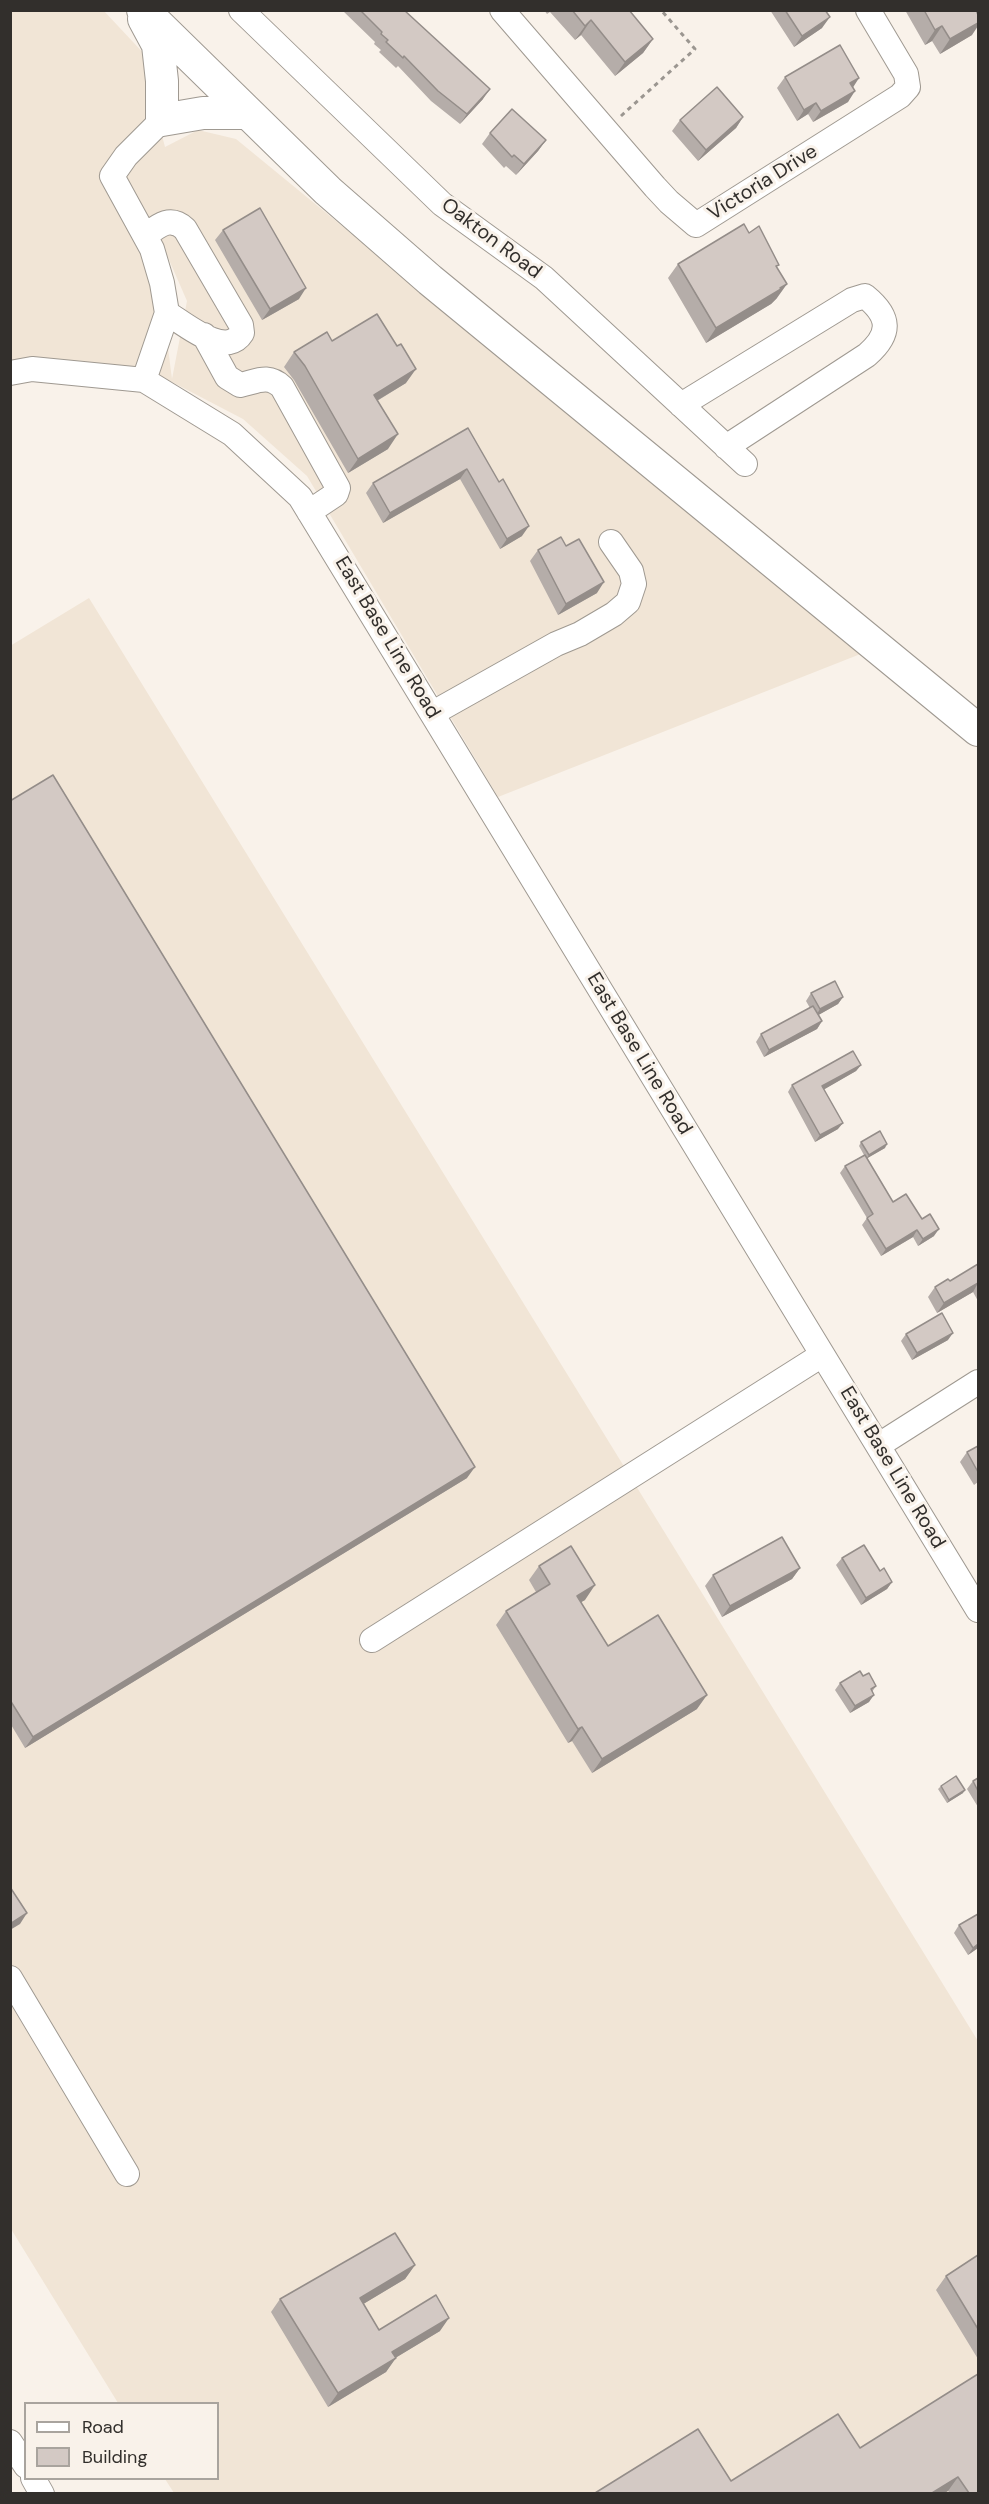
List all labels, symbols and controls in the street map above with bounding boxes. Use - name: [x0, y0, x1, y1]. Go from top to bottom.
- street label: Victoria Drive: [704, 140, 822, 226]
- street label: Oakton Road: [436, 194, 546, 284]
- street label: East Base Line Road: [329, 553, 445, 723]
- street label: East Base Line Road: [581, 969, 697, 1139]
- street label: East Base Line Road: [834, 1383, 950, 1553]
- legend: [24, 2402, 219, 2480]
- text: Road: [82, 2415, 124, 2439]
- text: Building: [82, 2445, 147, 2469]

